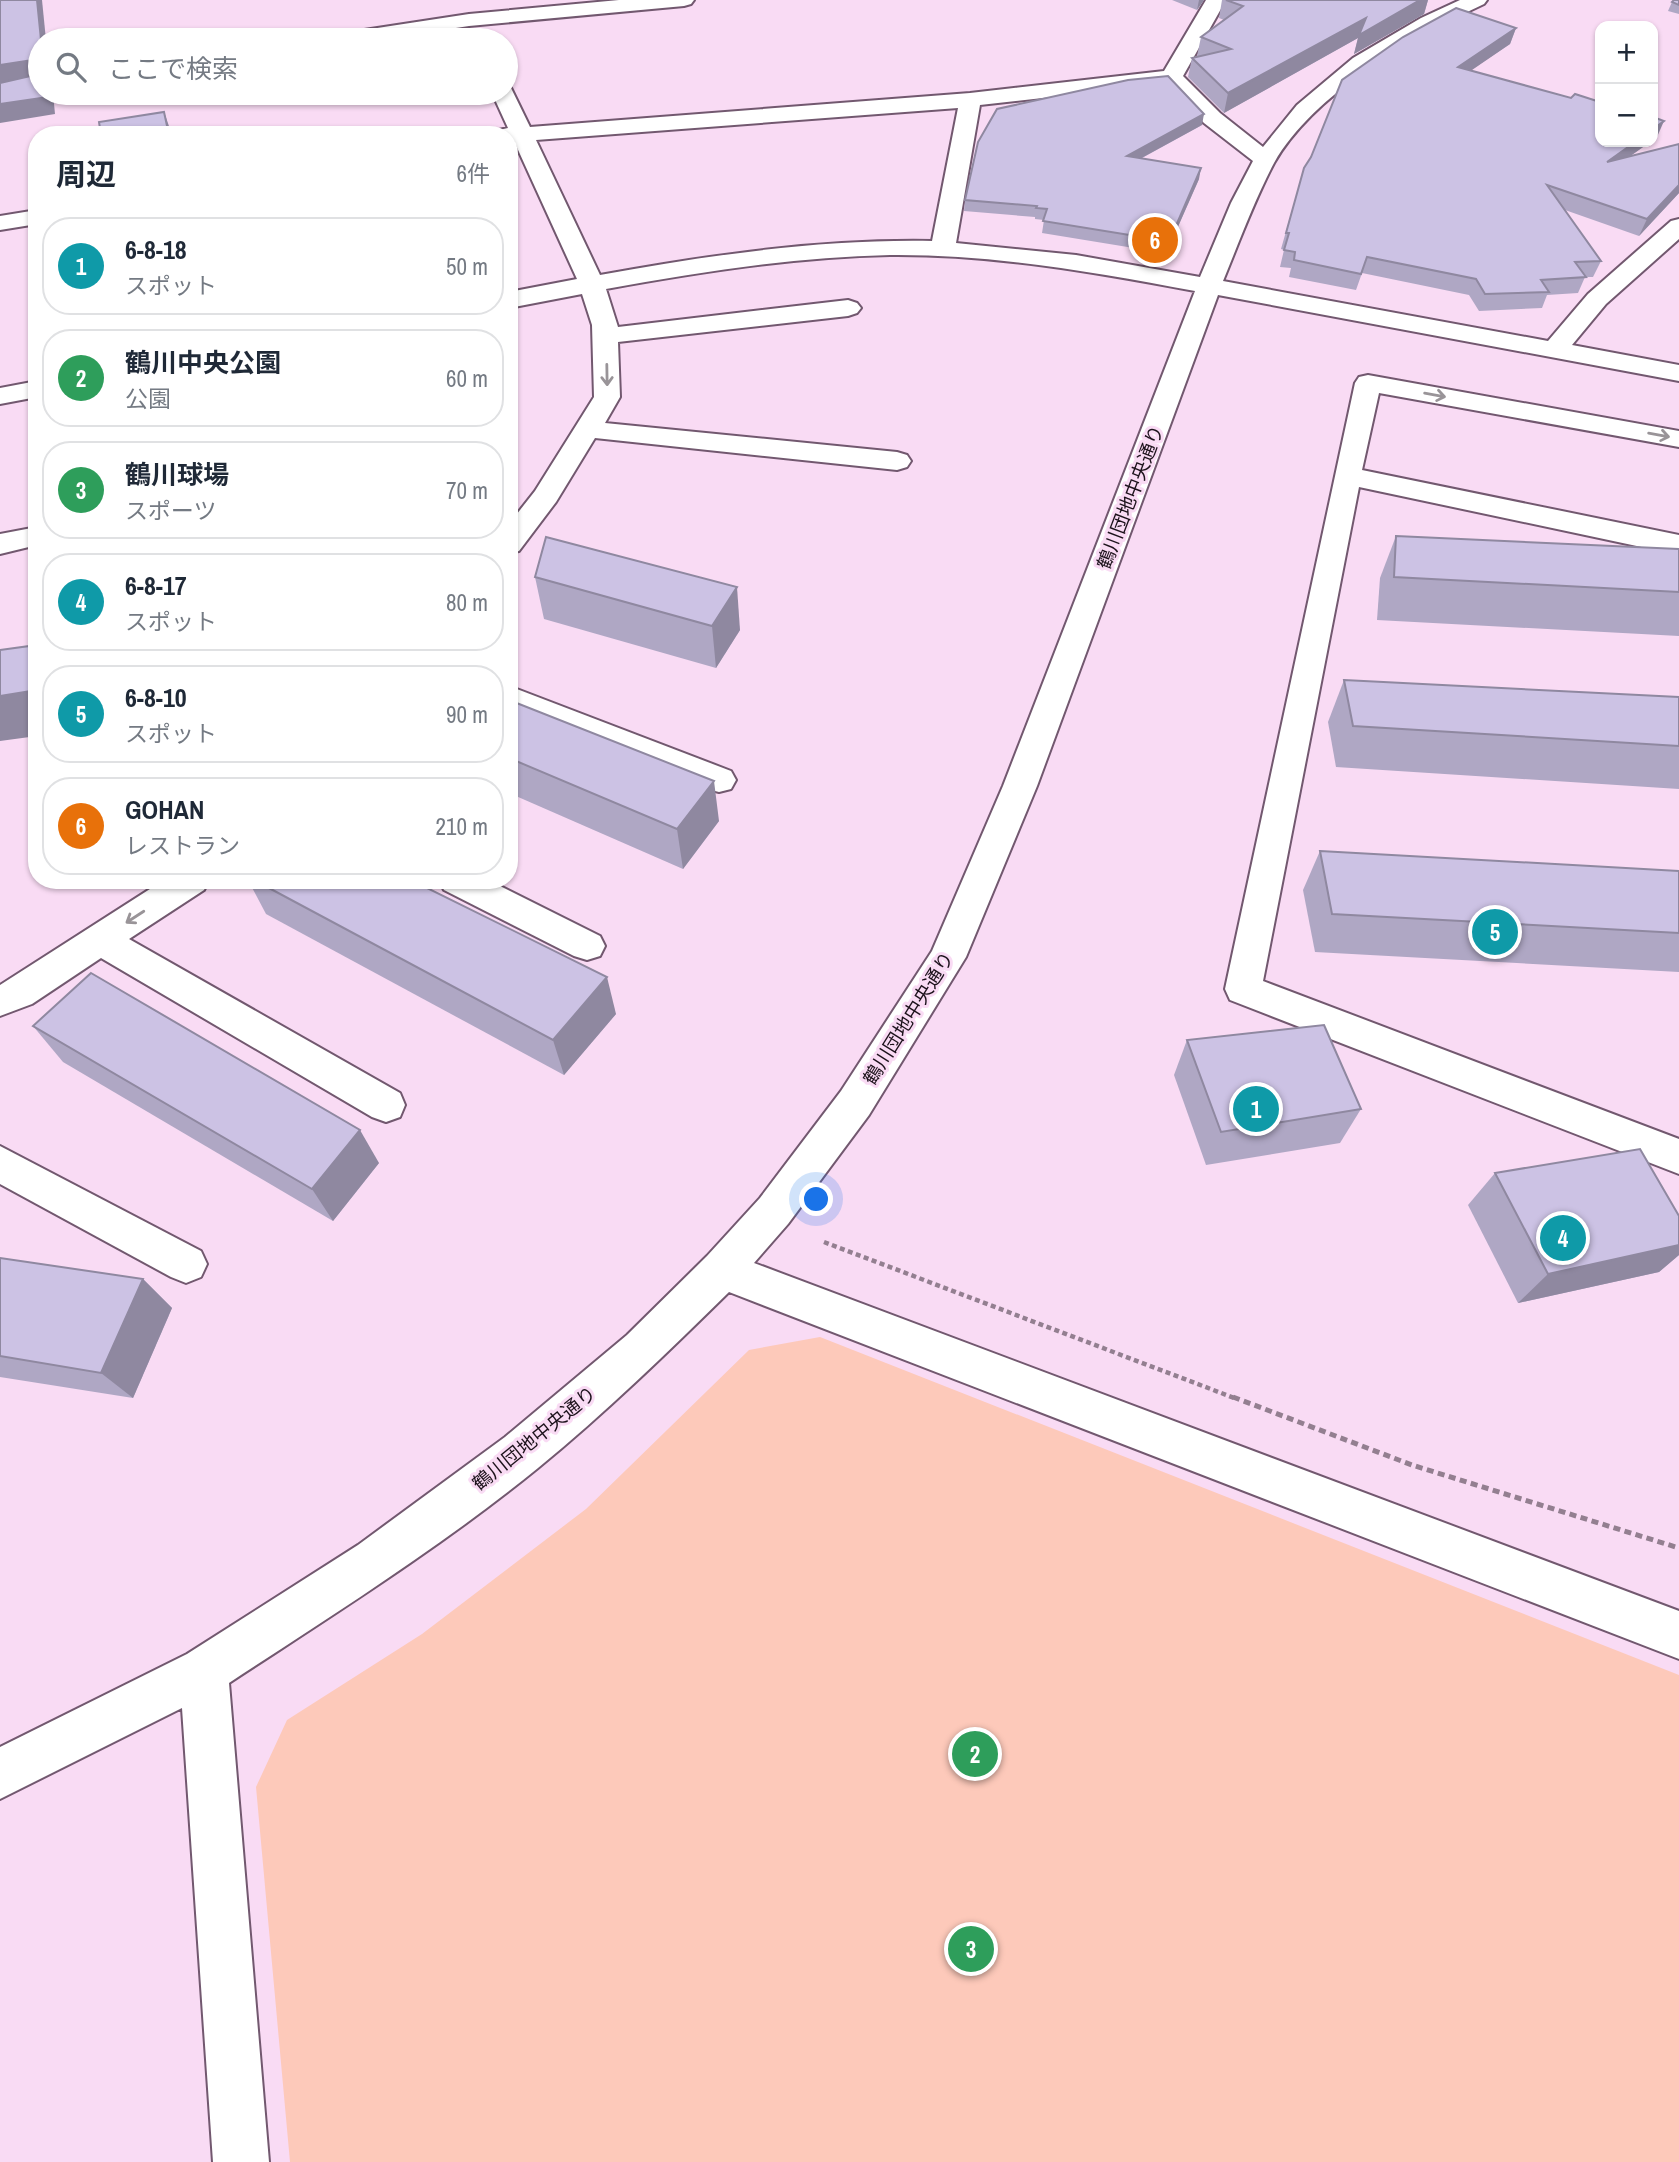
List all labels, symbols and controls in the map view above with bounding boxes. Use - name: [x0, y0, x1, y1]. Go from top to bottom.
- map controls: [1595, 21, 1658, 147]
- button: +: [1595, 21, 1658, 84]
- search box: [28, 28, 518, 105]
- icon: search: [52, 48, 90, 86]
- text: ここで検索: [108, 51, 238, 86]
- button: −: [1595, 84, 1658, 147]
- text: 周辺: [56, 154, 116, 194]
- text: 6件: [457, 158, 490, 189]
- pin: 6: [1132, 214, 1178, 266]
- text: 6-8-18: [125, 232, 187, 267]
- text: 1: [76, 251, 86, 282]
- text: 50 m: [446, 251, 488, 282]
- text: スポット: [125, 270, 217, 301]
- text: 鶴川中央公園: [125, 345, 281, 380]
- text: 2: [76, 363, 86, 394]
- text: 60 m: [446, 363, 488, 394]
- one-way arrow: [600, 363, 613, 386]
- text: 公園: [125, 383, 171, 414]
- one-way arrow: [1423, 389, 1446, 402]
- street label: 鶴川団地中央通り: [1091, 421, 1169, 573]
- one-way arrow: [1647, 429, 1670, 443]
- text: 鶴川球場: [125, 457, 229, 492]
- text: 3: [76, 475, 86, 506]
- text: 70 m: [446, 475, 488, 506]
- text: スポーツ: [125, 495, 217, 526]
- text: 6-8-17: [125, 568, 187, 603]
- text: 4: [76, 587, 86, 618]
- text: 80 m: [446, 587, 488, 618]
- text: スポット: [125, 606, 217, 637]
- text: 6-8-10: [125, 680, 187, 715]
- text: 5: [76, 699, 86, 730]
- text: 90 m: [446, 699, 488, 730]
- text: スポット: [125, 718, 217, 749]
- text: GOHAN: [125, 792, 204, 827]
- text: 6: [76, 811, 86, 842]
- text: 210 m: [436, 811, 488, 842]
- text: レストラン: [125, 830, 240, 861]
- pin: 5: [1472, 906, 1518, 958]
- one-way arrow: [126, 910, 145, 925]
- street label: 鶴川団地中央通り: [857, 947, 959, 1089]
- pin: 1: [1233, 1083, 1279, 1135]
- your location: [799, 1182, 833, 1216]
- pin: 4: [1540, 1212, 1586, 1264]
- street label: 鶴川団地中央通り: [467, 1380, 601, 1496]
- pin: 2: [952, 1728, 998, 1780]
- pin: 3: [948, 1923, 994, 1975]

